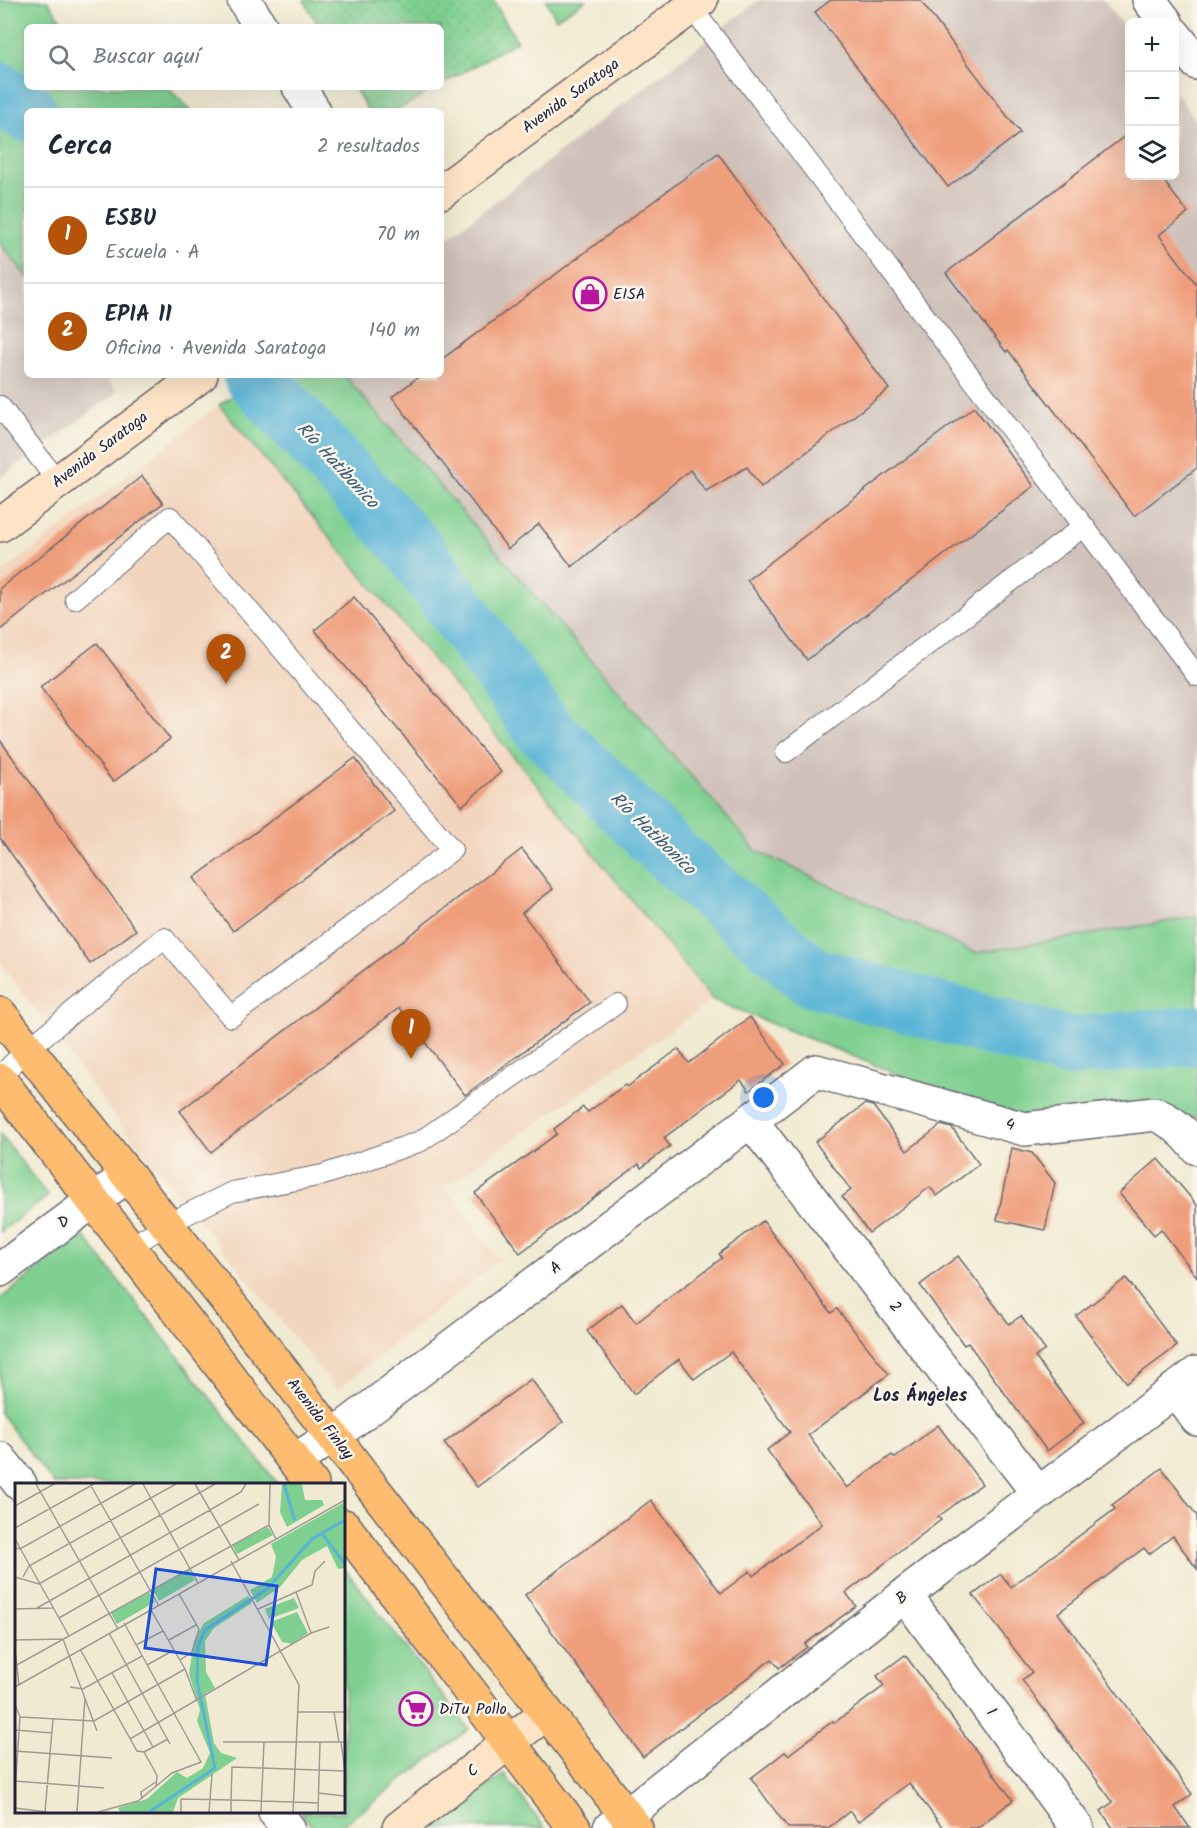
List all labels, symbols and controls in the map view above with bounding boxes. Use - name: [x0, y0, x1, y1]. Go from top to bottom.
- map controls: [1125, 18, 1179, 180]
- button: +: [1125, 18, 1179, 72]
- search box: [24, 24, 444, 90]
- text: Buscar aquí: [93, 40, 200, 75]
- icon: search: [45, 41, 78, 74]
- street label: Avenida Saratoga: [517, 52, 625, 140]
- button: −: [1125, 72, 1179, 126]
- text: Cerca: [48, 126, 112, 168]
- button: layers: [1125, 126, 1179, 180]
- text: 2 resultados: [317, 131, 420, 163]
- text: ESBU: [105, 202, 156, 237]
- text: 1: [64, 219, 71, 251]
- text: 70 m: [377, 219, 420, 251]
- text: Escuela · A: [105, 237, 200, 269]
- shop icon: EISA: [572, 276, 608, 312]
- place label: EISA: [613, 282, 646, 307]
- text: EPIA 11: [105, 298, 172, 333]
- text: 2: [62, 315, 73, 347]
- text: 140 m: [369, 315, 420, 347]
- text: Oficina · Avenida Saratoga: [105, 333, 326, 365]
- street label: Avenida Saratoga: [46, 405, 154, 495]
- water label: Río Hatibonico: [289, 416, 386, 517]
- pin: 2: [206, 634, 246, 684]
- water label: Río Hatibonico: [603, 786, 703, 884]
- pin: 1: [392, 1010, 430, 1059]
- your location: [749, 1083, 778, 1112]
- street label: 4: [1003, 1112, 1018, 1138]
- street label: D: [52, 1209, 76, 1235]
- street label: A: [545, 1255, 568, 1281]
- street label: 2: [882, 1296, 908, 1318]
- street label: Avenida Finlay: [280, 1373, 360, 1466]
- district label: Los Ángeles: [873, 1382, 968, 1411]
- inset map: [15, 1483, 345, 1813]
- street label: B: [890, 1585, 914, 1611]
- supermarket icon: DiTu Pollo: [398, 1691, 434, 1727]
- place label: DiTu Pollo: [439, 1697, 507, 1722]
- street label: 1: [979, 1703, 1003, 1721]
- street label: C: [462, 1758, 484, 1784]

